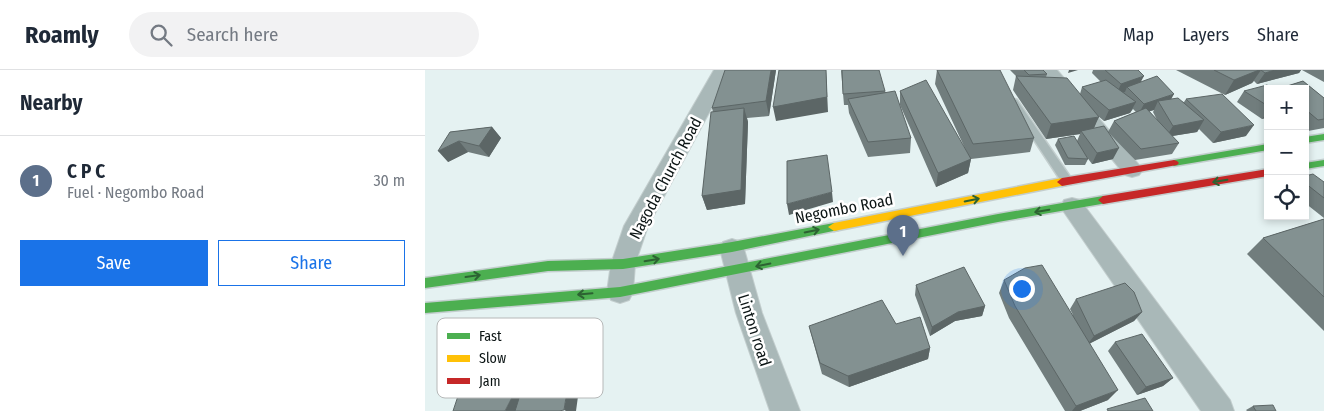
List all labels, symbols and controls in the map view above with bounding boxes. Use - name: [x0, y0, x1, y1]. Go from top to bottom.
- search box: [129, 12, 479, 57]
- text: Roamly: [25, 21, 99, 49]
- icon: search: [147, 21, 175, 49]
- text: Search here: [187, 23, 278, 46]
- text: Map: [1123, 24, 1154, 46]
- text: Layers: [1182, 24, 1229, 46]
- text: Share: [1257, 24, 1299, 46]
- map controls: [1264, 85, 1309, 220]
- button: +: [1264, 85, 1309, 130]
- text: Nearby: [20, 90, 82, 116]
- street label: Nagoda Church Road: [625, 114, 706, 242]
- button: −: [1264, 130, 1309, 175]
- text: C P C: [67, 160, 105, 183]
- text: 1: [33, 171, 39, 190]
- text: 30 m: [373, 171, 405, 190]
- button: locate: [1264, 175, 1309, 220]
- one-way arrow: [1212, 176, 1228, 186]
- text: Fuel · Negombo Road: [67, 183, 204, 202]
- street label: Negombo Road: [793, 190, 895, 227]
- one-way arrow: [963, 194, 979, 204]
- one-way arrow: [1035, 206, 1051, 216]
- pin: 1: [887, 215, 919, 256]
- one-way arrow: [804, 226, 820, 235]
- button: Save: [20, 240, 208, 286]
- button: Share: [218, 240, 405, 286]
- one-way arrow: [644, 254, 660, 264]
- one-way arrow: [755, 261, 771, 271]
- one-way arrow: [465, 271, 481, 281]
- your location: [1009, 276, 1035, 302]
- one-way arrow: [577, 290, 593, 299]
- street label: Linton road: [734, 292, 775, 369]
- legend: [437, 318, 603, 398]
- text: Fast: [479, 328, 502, 345]
- text: Slow: [479, 350, 506, 367]
- text: Jam: [479, 373, 500, 390]

